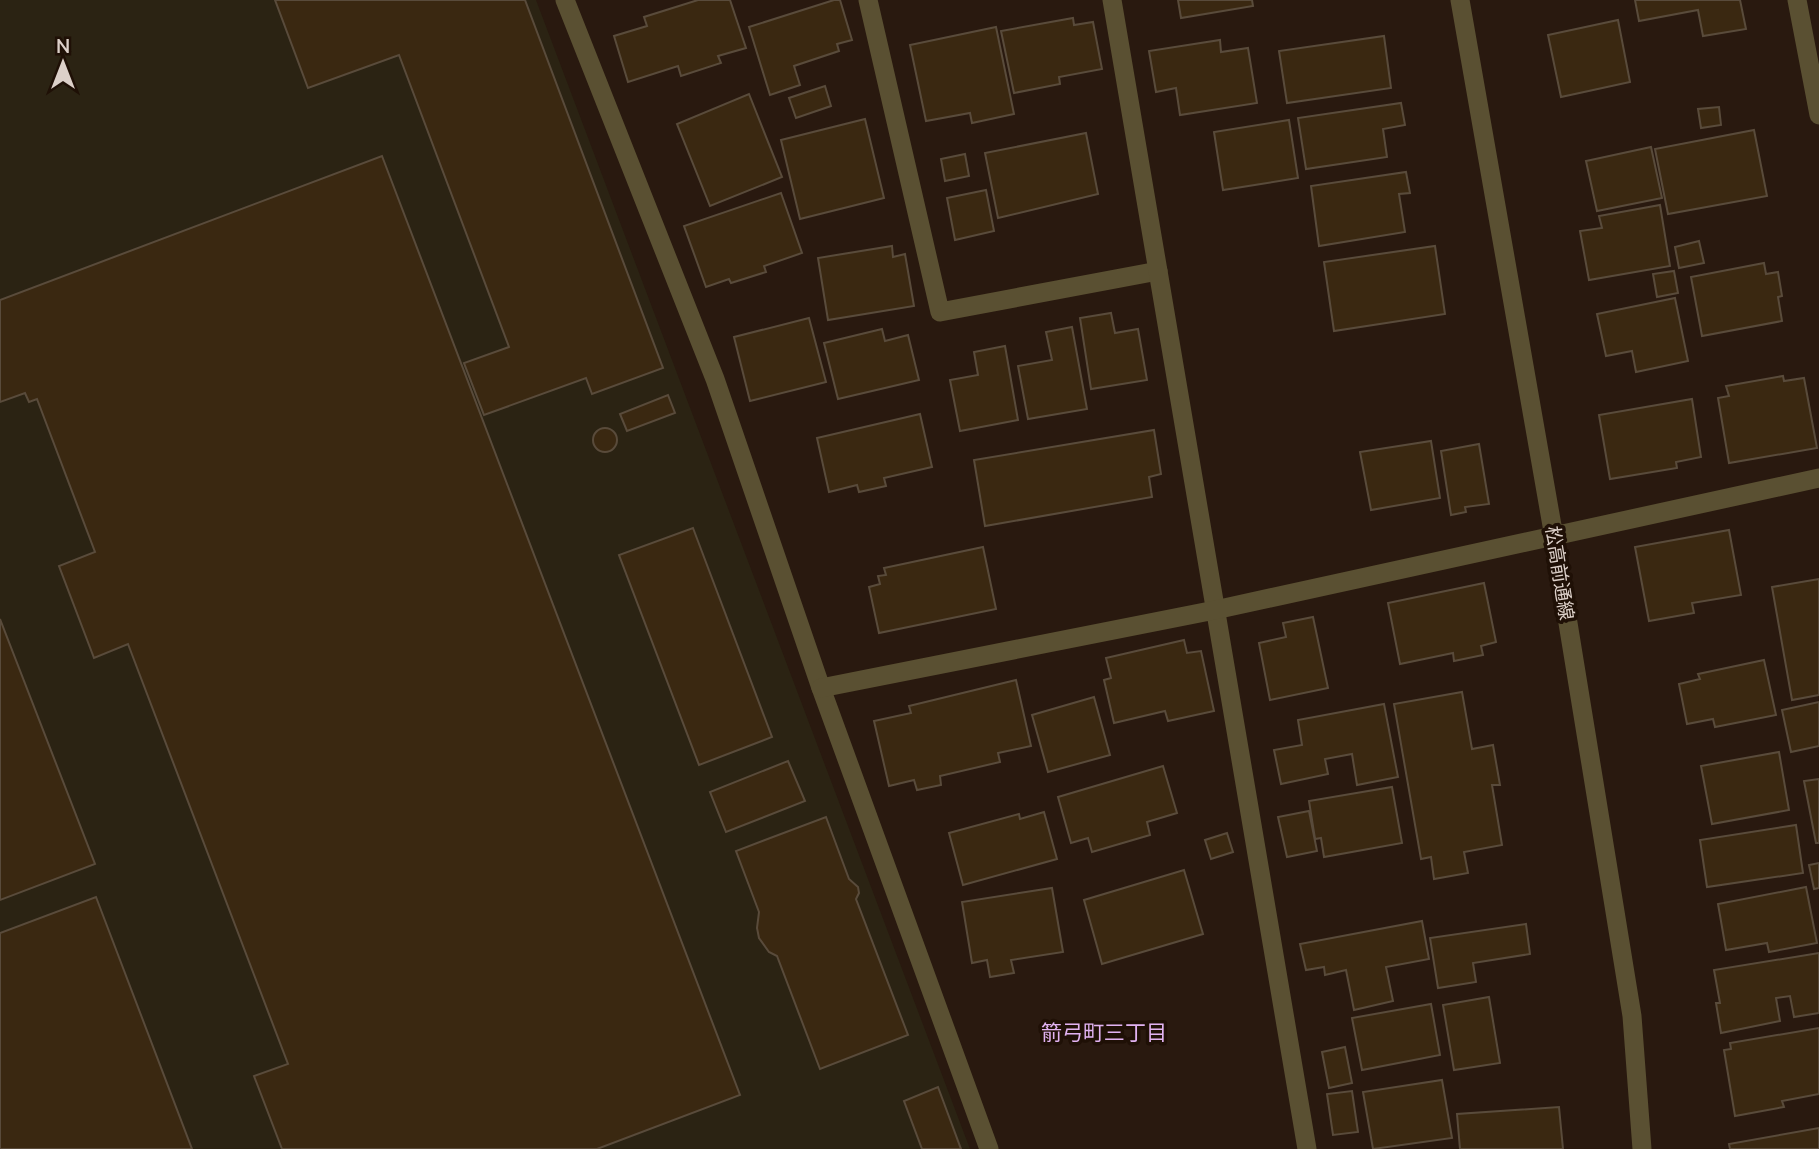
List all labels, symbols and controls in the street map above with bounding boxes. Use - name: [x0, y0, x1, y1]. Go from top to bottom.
- north arrow: [28, 28, 98, 98]
- text: N: [56, 34, 70, 60]
- street label: 松高前通線: [1539, 524, 1579, 622]
- district label: 箭弓町三丁目: [1041, 1019, 1167, 1047]

